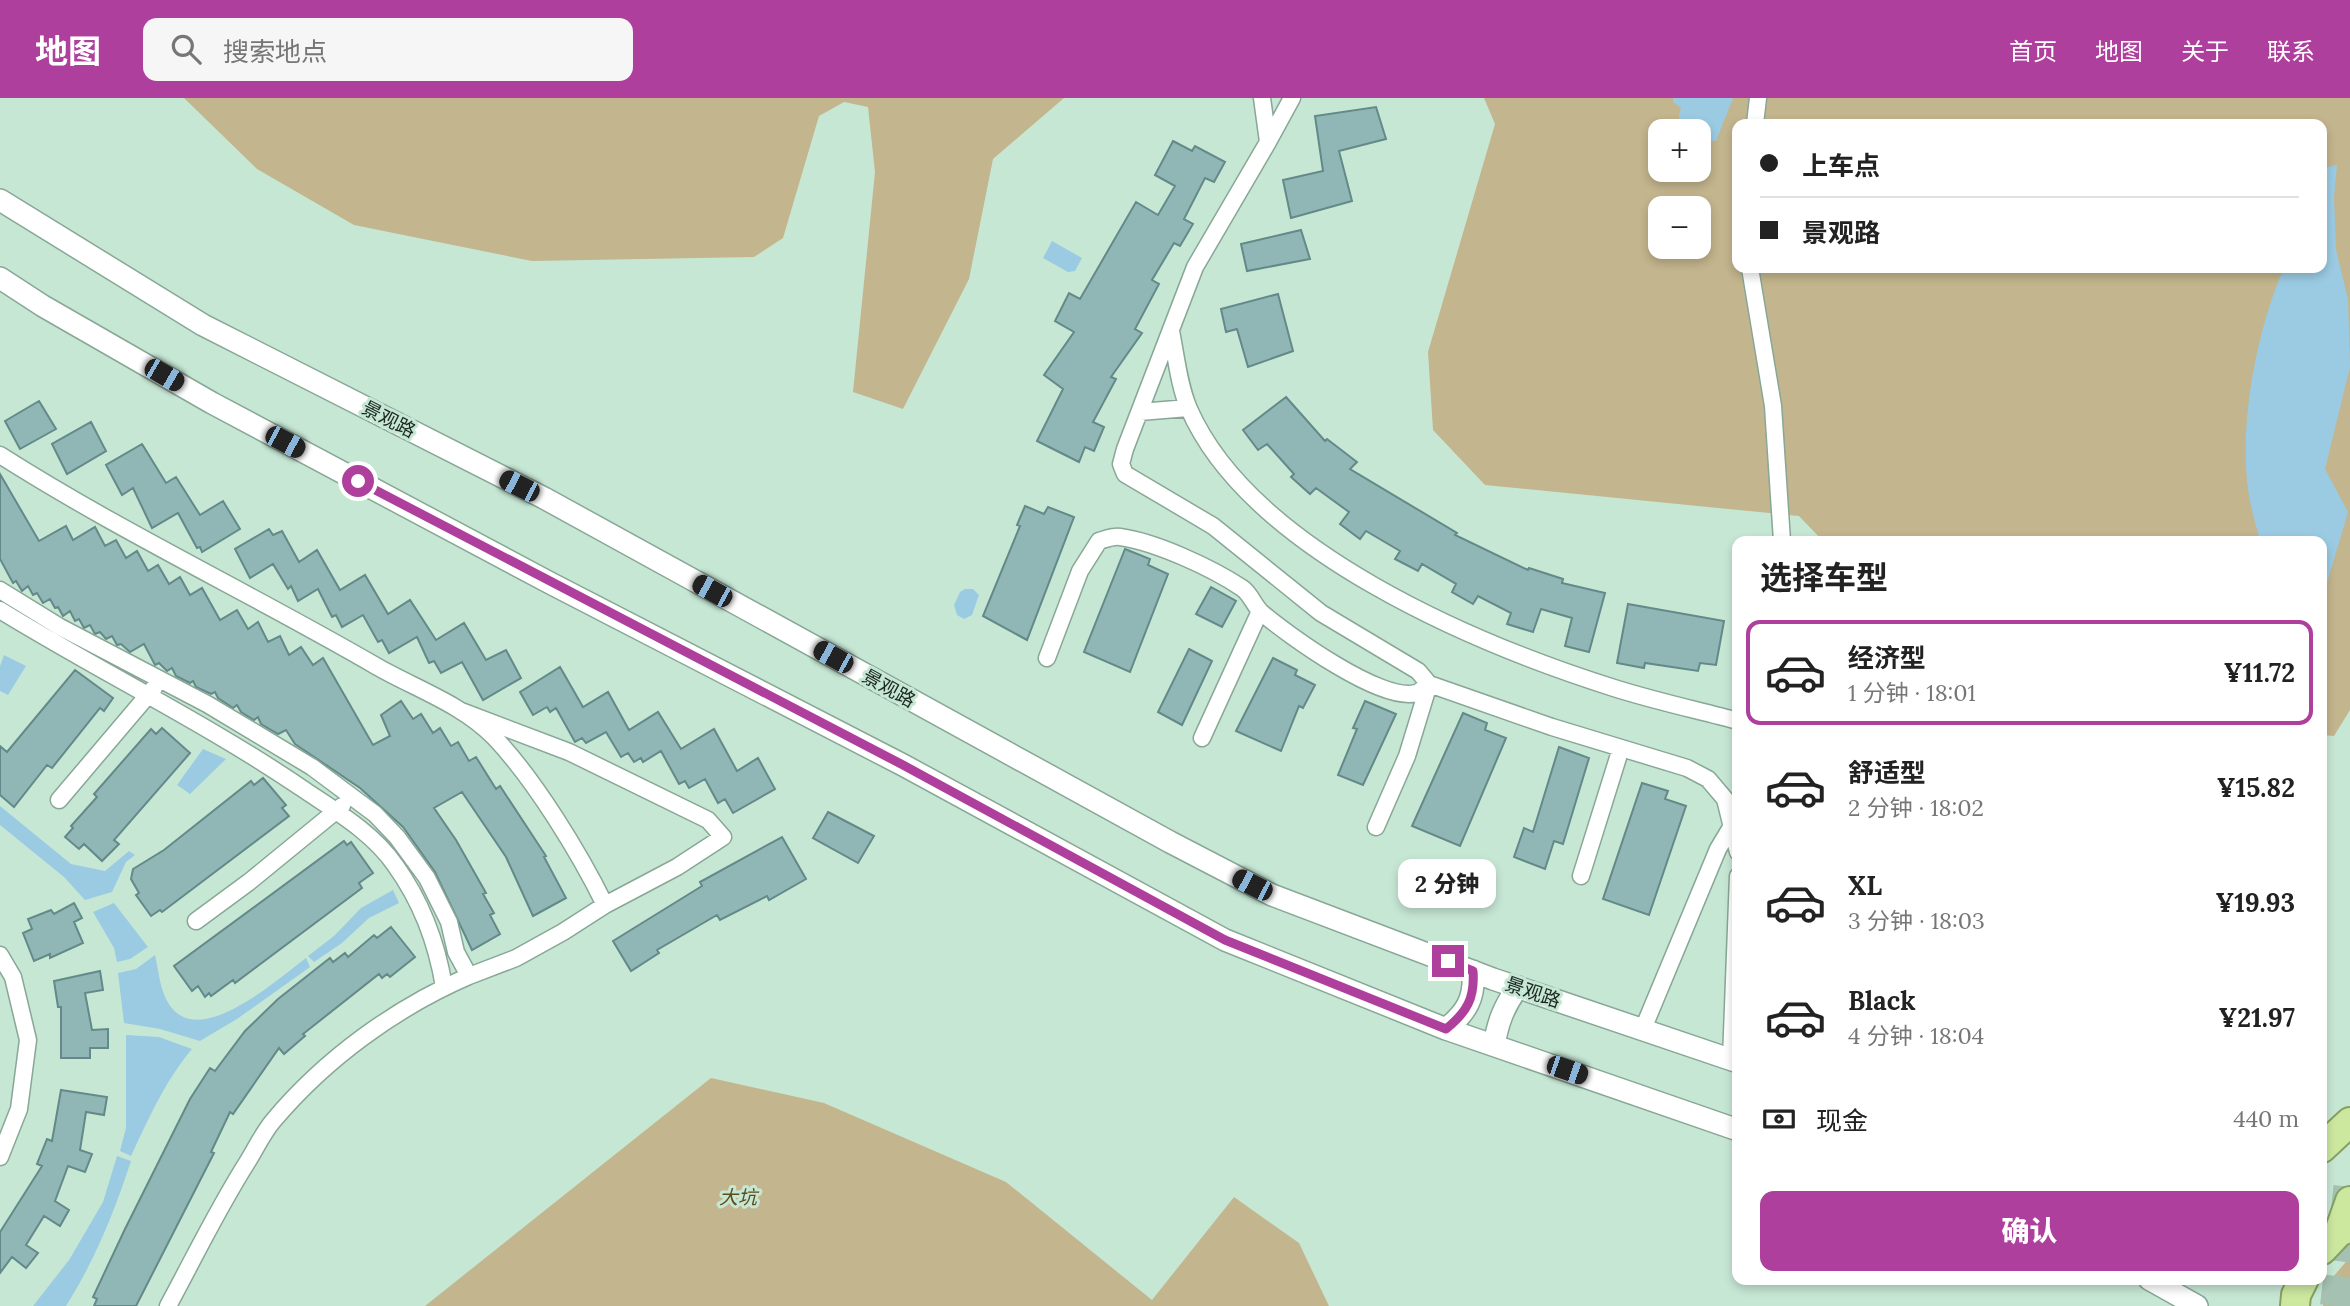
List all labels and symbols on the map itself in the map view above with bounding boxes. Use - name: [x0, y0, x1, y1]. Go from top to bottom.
- car: [141, 355, 188, 395]
- street label: 景观路: [358, 395, 420, 443]
- car: [262, 423, 309, 461]
- route start: [342, 465, 374, 497]
- car: [496, 467, 543, 505]
- car: [689, 572, 736, 610]
- car: [810, 638, 857, 676]
- street label: 景观路: [858, 664, 920, 712]
- callout: 2 分钟: [1399, 860, 1497, 908]
- car: [1229, 866, 1276, 904]
- route end: [1432, 945, 1464, 977]
- street label: 景观路: [1502, 971, 1564, 1013]
- car: [1544, 1053, 1591, 1087]
- park label: 大坑: [719, 1185, 760, 1209]

